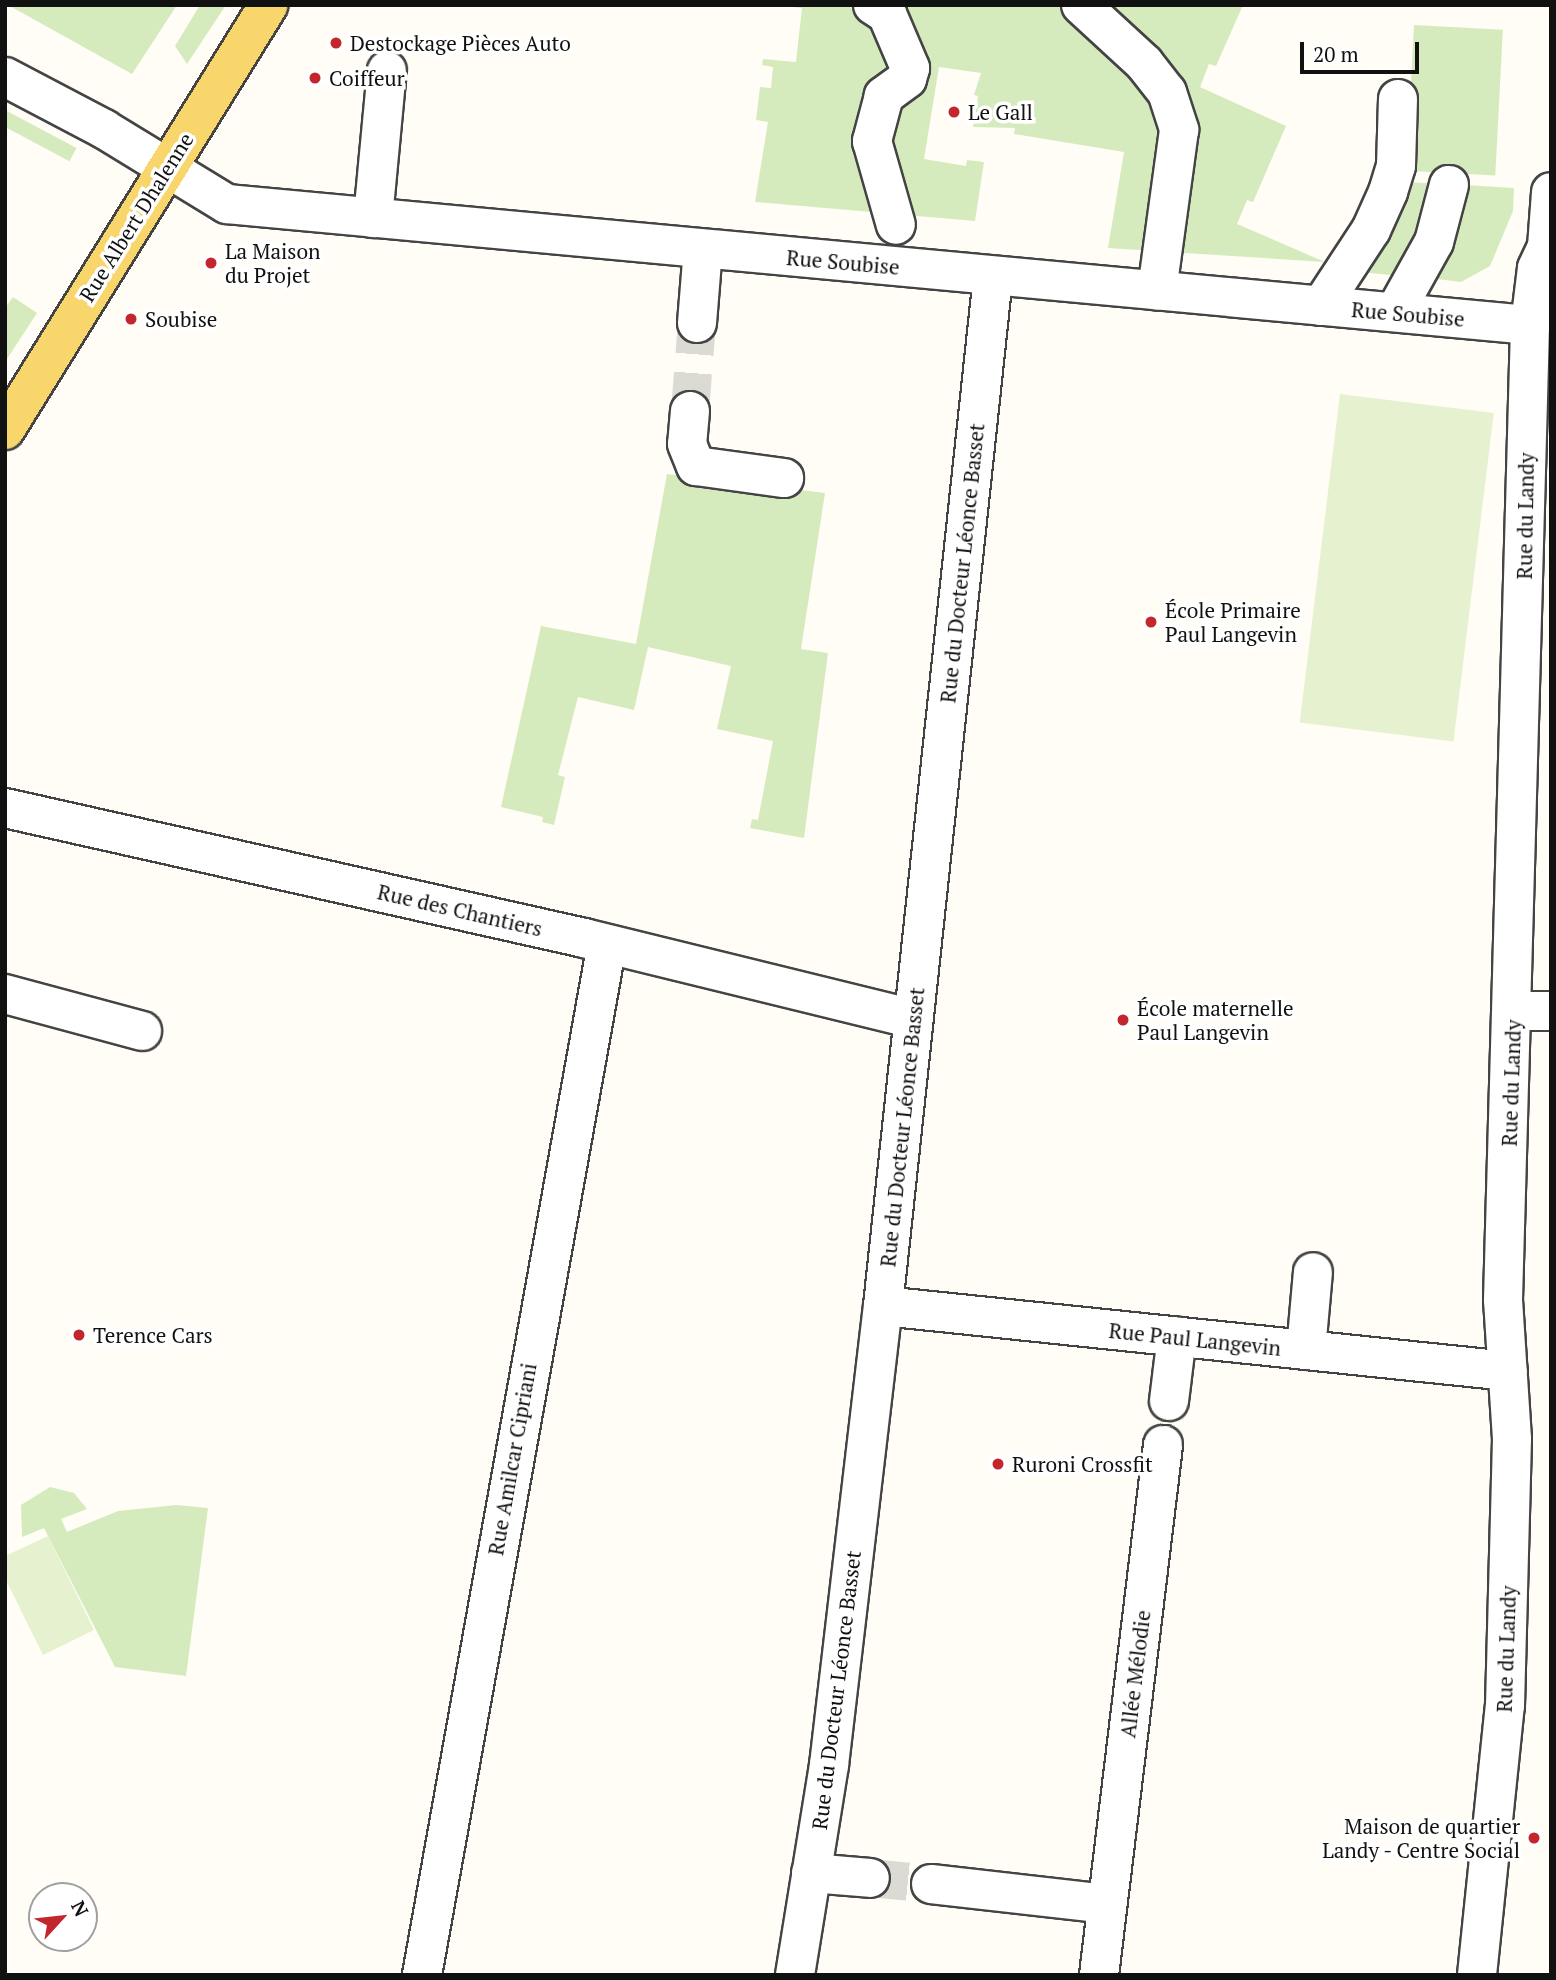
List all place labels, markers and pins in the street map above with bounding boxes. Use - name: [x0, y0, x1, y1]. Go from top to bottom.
- place label: Destockage Pièces Auto: [350, 30, 571, 56]
- marker: Destockage Pièces Auto: [328, 35, 344, 51]
- place label: Coiffeur: [329, 65, 405, 91]
- marker: Coiffeur: [307, 70, 323, 86]
- place label: Le Gall: [968, 99, 1033, 125]
- marker: Le Gall: [946, 104, 962, 120]
- place label: La Maison du Projet: [225, 238, 321, 288]
- marker: La Maison du Projet: [203, 255, 219, 271]
- place label: Soubise: [145, 306, 217, 332]
- marker: Soubise: [123, 311, 139, 327]
- place label: École Primaire Paul Langevin: [1165, 597, 1301, 647]
- marker: École Primaire Paul Langevin: [1143, 614, 1159, 630]
- place label: École maternelle Paul Langevin: [1137, 995, 1294, 1045]
- marker: École maternelle Paul Langevin: [1115, 1012, 1131, 1028]
- place label: Terence Cars: [93, 1322, 213, 1348]
- marker: Terence Cars: [71, 1327, 87, 1343]
- place label: Ruroni Crossfit: [1012, 1451, 1153, 1477]
- marker: Ruroni Crossfit: [990, 1456, 1006, 1472]
- place label: Maison de quartier Landy - Centre Social: [1321, 1813, 1520, 1863]
- marker: Maison de quartier Landy - Centre Social: [1526, 1830, 1542, 1846]

